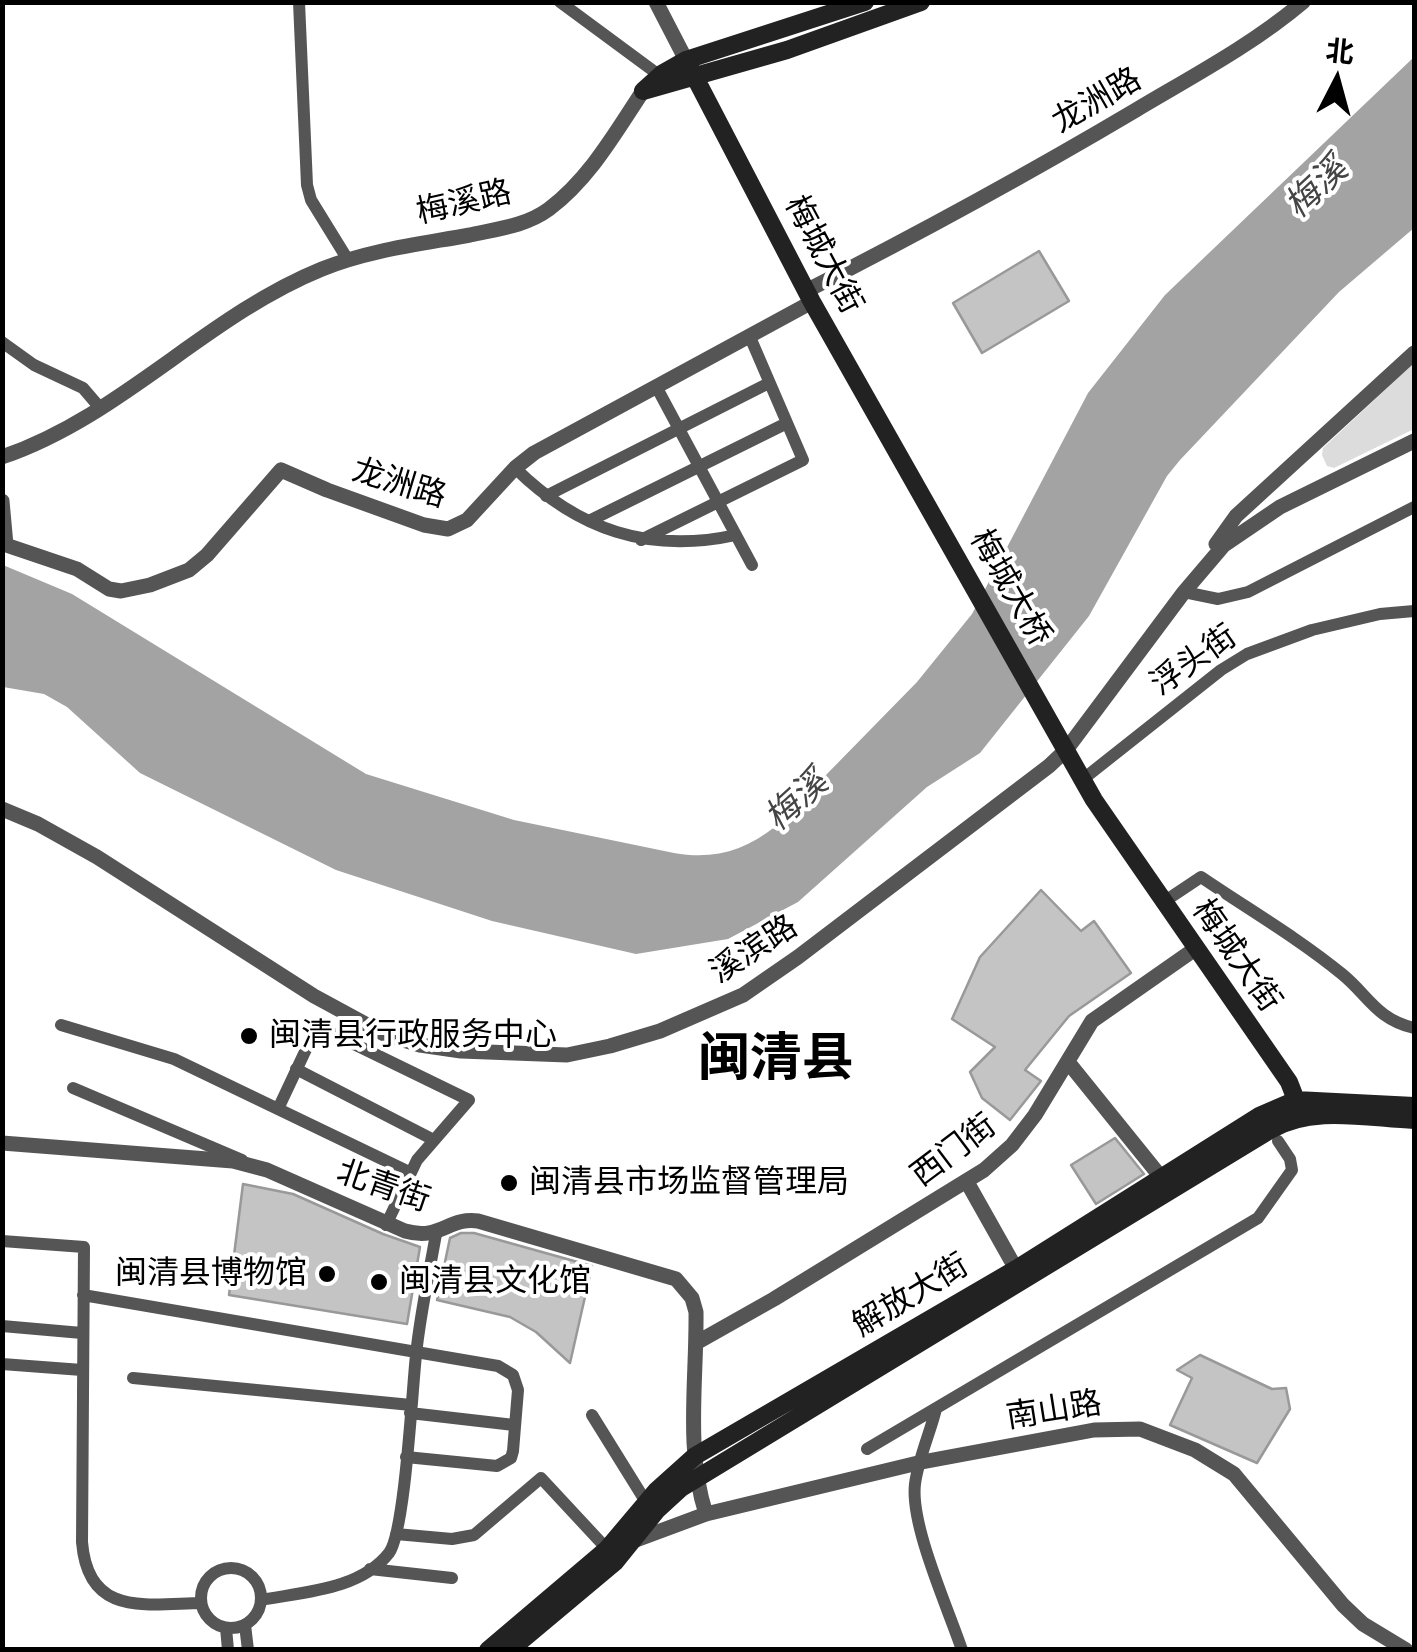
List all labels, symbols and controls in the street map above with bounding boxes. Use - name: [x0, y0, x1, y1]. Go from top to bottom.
- north arrow: [1287, 30, 1387, 130]
- text: 北: [1324, 30, 1356, 71]
- street label: 龙洲路: [1046, 60, 1148, 142]
- water label: 梅溪: [1277, 149, 1357, 227]
- street label: 梅溪路: [413, 173, 515, 233]
- street label: 梅城大街: [776, 189, 870, 321]
- street label: 龙洲路: [347, 452, 451, 516]
- street label: 梅城大桥: [961, 523, 1059, 653]
- street label: 浮头街: [1144, 618, 1244, 704]
- water label: 梅溪: [757, 762, 837, 840]
- street label: 梅城大街: [1184, 893, 1288, 1019]
- street label: 溪滨路: [703, 908, 805, 992]
- place label: 闽清县行政服务中心: [269, 1017, 557, 1055]
- marker: 闽清县行政服务中心: [238, 1025, 260, 1047]
- district label: 闽清县: [698, 1029, 854, 1091]
- street label: 西门街: [904, 1107, 1004, 1195]
- street label: 北青街: [331, 1153, 435, 1221]
- place label: 闽清县市场监督管理局: [529, 1164, 849, 1202]
- marker: 闽清县市场监督管理局: [498, 1172, 520, 1194]
- street label: 解放大街: [846, 1247, 976, 1345]
- place label: 闽清县博物馆: [115, 1255, 307, 1293]
- marker: 闽清县博物馆: [316, 1263, 338, 1285]
- place label: 闽清县文化馆: [399, 1263, 591, 1301]
- marker: 闽清县文化馆: [368, 1271, 390, 1293]
- street label: 南山路: [1004, 1385, 1104, 1437]

